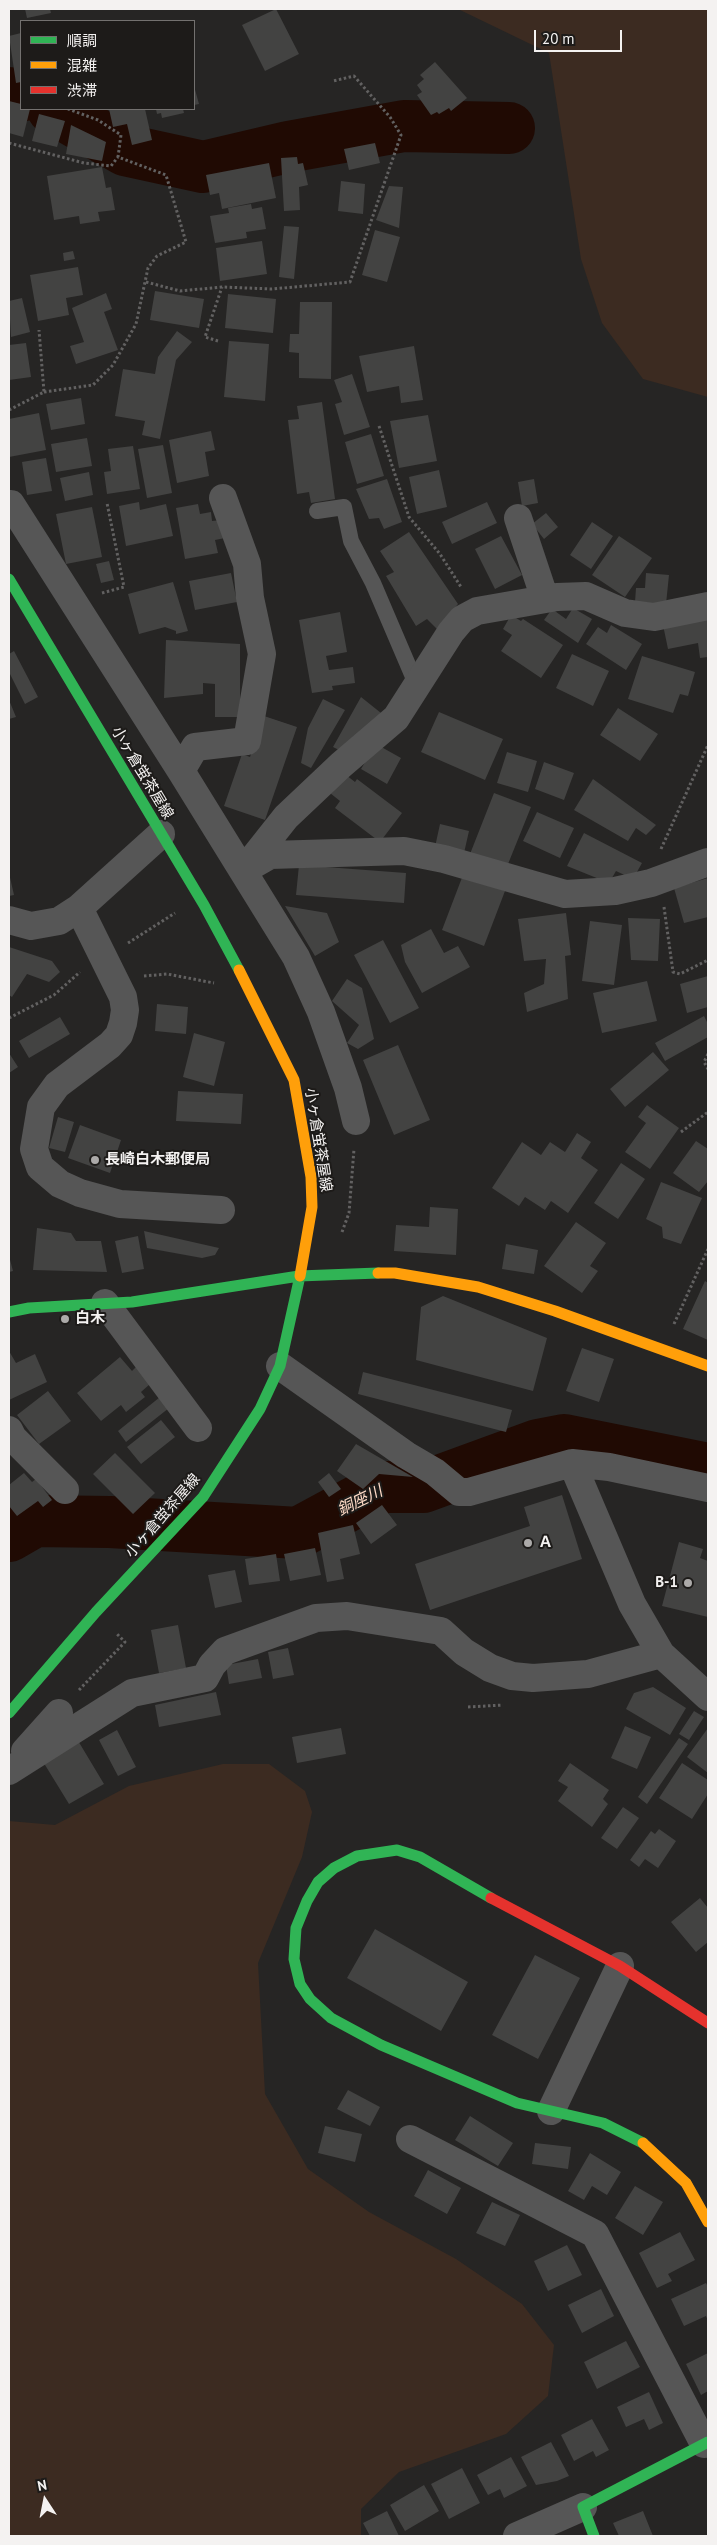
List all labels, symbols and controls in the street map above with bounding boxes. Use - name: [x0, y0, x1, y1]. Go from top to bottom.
- legend: [20, 20, 195, 110]
- scale bar: [537, 20, 624, 52]
- text: 20 m: [542, 29, 575, 48]
- text: 順調: [67, 31, 97, 50]
- text: 混雑: [67, 56, 97, 75]
- text: 渋滞: [67, 81, 97, 100]
- street label: 小ヶ倉蛍茶屋線: [107, 723, 177, 823]
- street label: 小ヶ倉蛍茶屋線: [301, 1087, 335, 1193]
- place label: 長崎白木郵便局: [105, 1151, 210, 1169]
- marker: 長崎白木郵便局: [89, 1154, 101, 1166]
- place label: 白木: [75, 1310, 105, 1328]
- marker: 白木: [59, 1313, 71, 1325]
- street label: 小ヶ倉蛍茶屋線: [122, 1470, 204, 1562]
- water label: 銅座川: [334, 1482, 386, 1520]
- place label: Ａ: [538, 1534, 553, 1552]
- marker: Ａ: [522, 1537, 534, 1549]
- place label: B-1: [655, 1574, 678, 1592]
- marker: B-1: [682, 1577, 694, 1589]
- north arrow: [20, 2475, 70, 2525]
- text: N: [36, 2476, 48, 2495]

